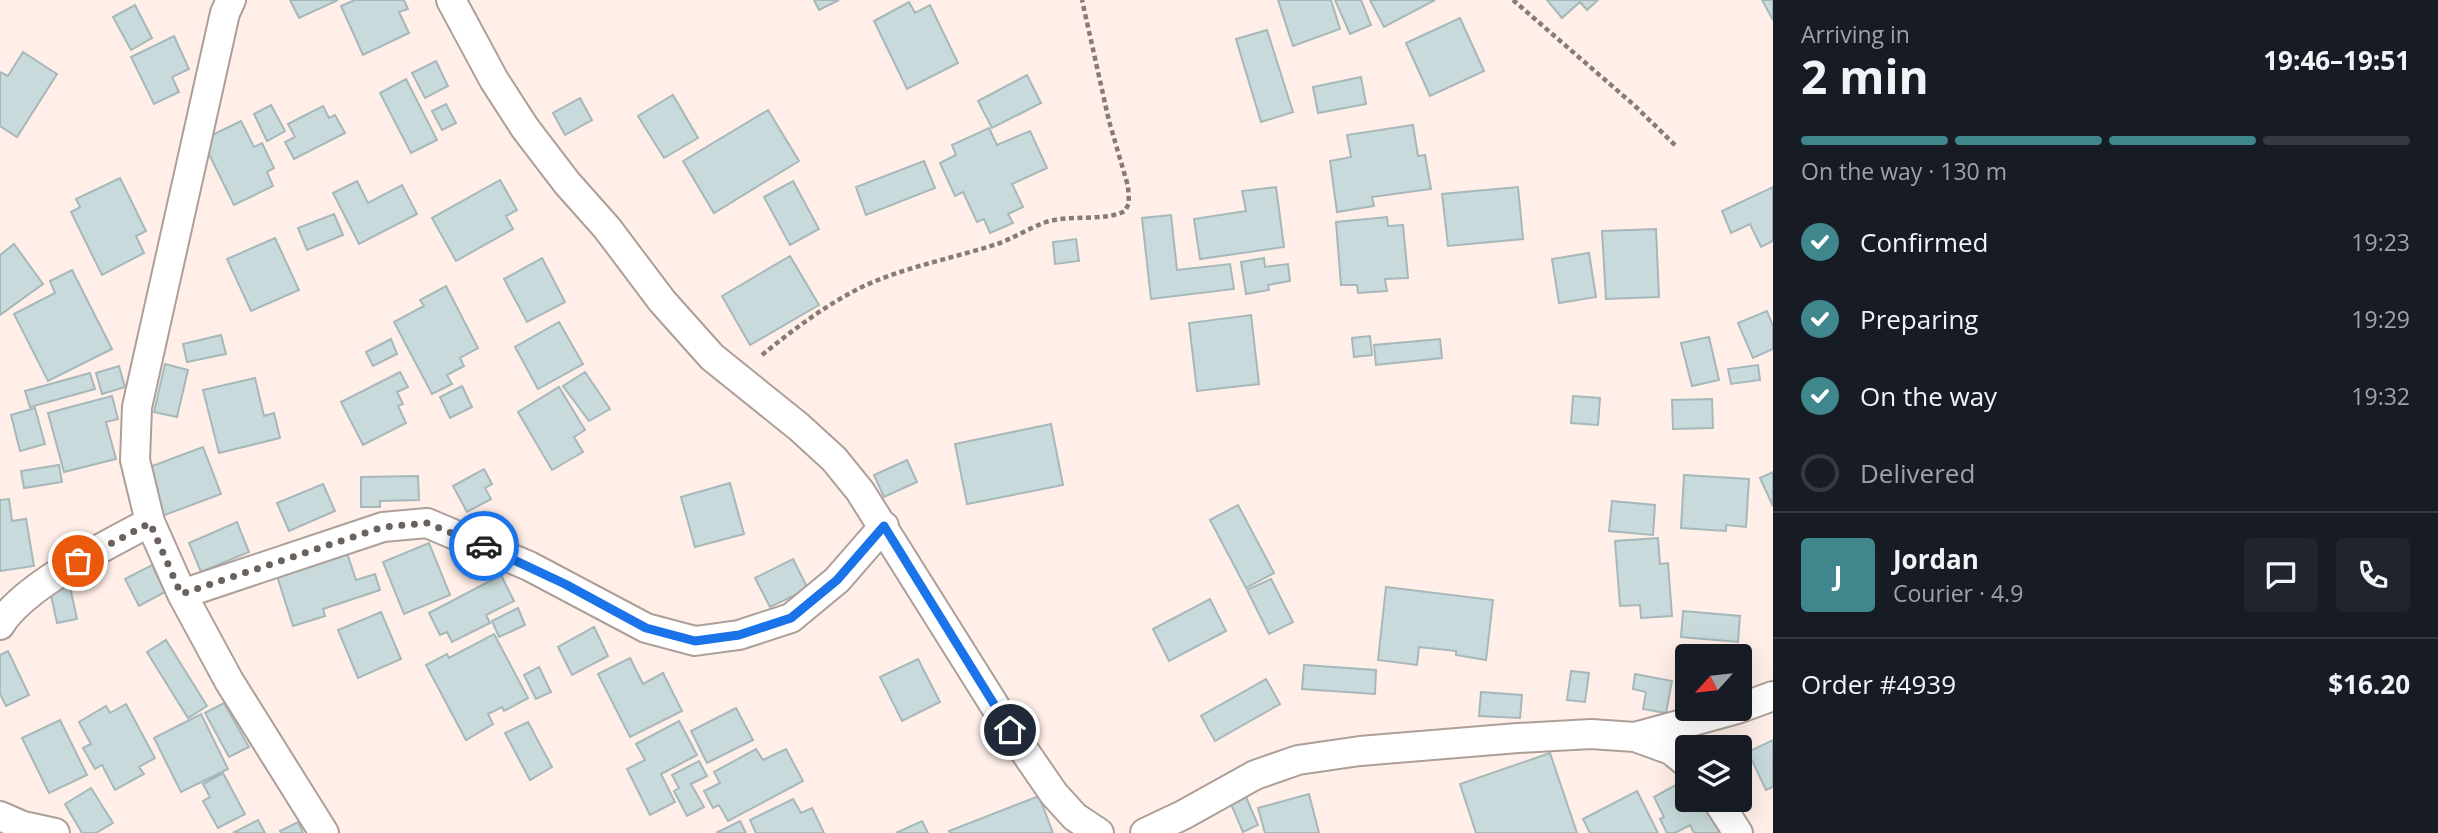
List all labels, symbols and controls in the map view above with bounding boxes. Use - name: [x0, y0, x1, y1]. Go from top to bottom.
- text: Arriving in: [1801, 18, 1910, 50]
- text: 19:46–19:51: [2263, 42, 2410, 78]
- text: 2 min: [1801, 45, 1929, 107]
- text: On the way · 130 m: [1801, 155, 2007, 187]
- icon: check: [1801, 223, 1839, 261]
- text: Confirmed: [1860, 224, 1988, 260]
- text: 19:23: [2351, 226, 2410, 258]
- icon: check: [1801, 300, 1839, 338]
- text: Preparing: [1860, 301, 1978, 337]
- text: 19:29: [2351, 303, 2410, 335]
- icon: check: [1801, 377, 1839, 415]
- text: On the way: [1860, 378, 1997, 414]
- text: 19:32: [2351, 380, 2410, 412]
- text: Delivered: [1860, 455, 1975, 491]
- courier: [449, 511, 519, 581]
- icon: car: [465, 527, 503, 565]
- pin: [48, 531, 108, 591]
- button: chat: [2244, 538, 2318, 612]
- button: phone: [2336, 538, 2410, 612]
- text: Jordan: [1893, 541, 1979, 577]
- icon: bag: [59, 542, 97, 580]
- text: J: [1834, 557, 1842, 593]
- text: Courier · 4.9: [1893, 577, 2023, 609]
- north arrow: [1675, 644, 1752, 721]
- map controls: [1675, 644, 1752, 812]
- text: Order #4939: [1801, 666, 1956, 702]
- text: $16.20: [2328, 666, 2410, 702]
- pin: [980, 700, 1040, 760]
- icon: home: [991, 711, 1029, 749]
- button: layers: [1675, 735, 1752, 812]

